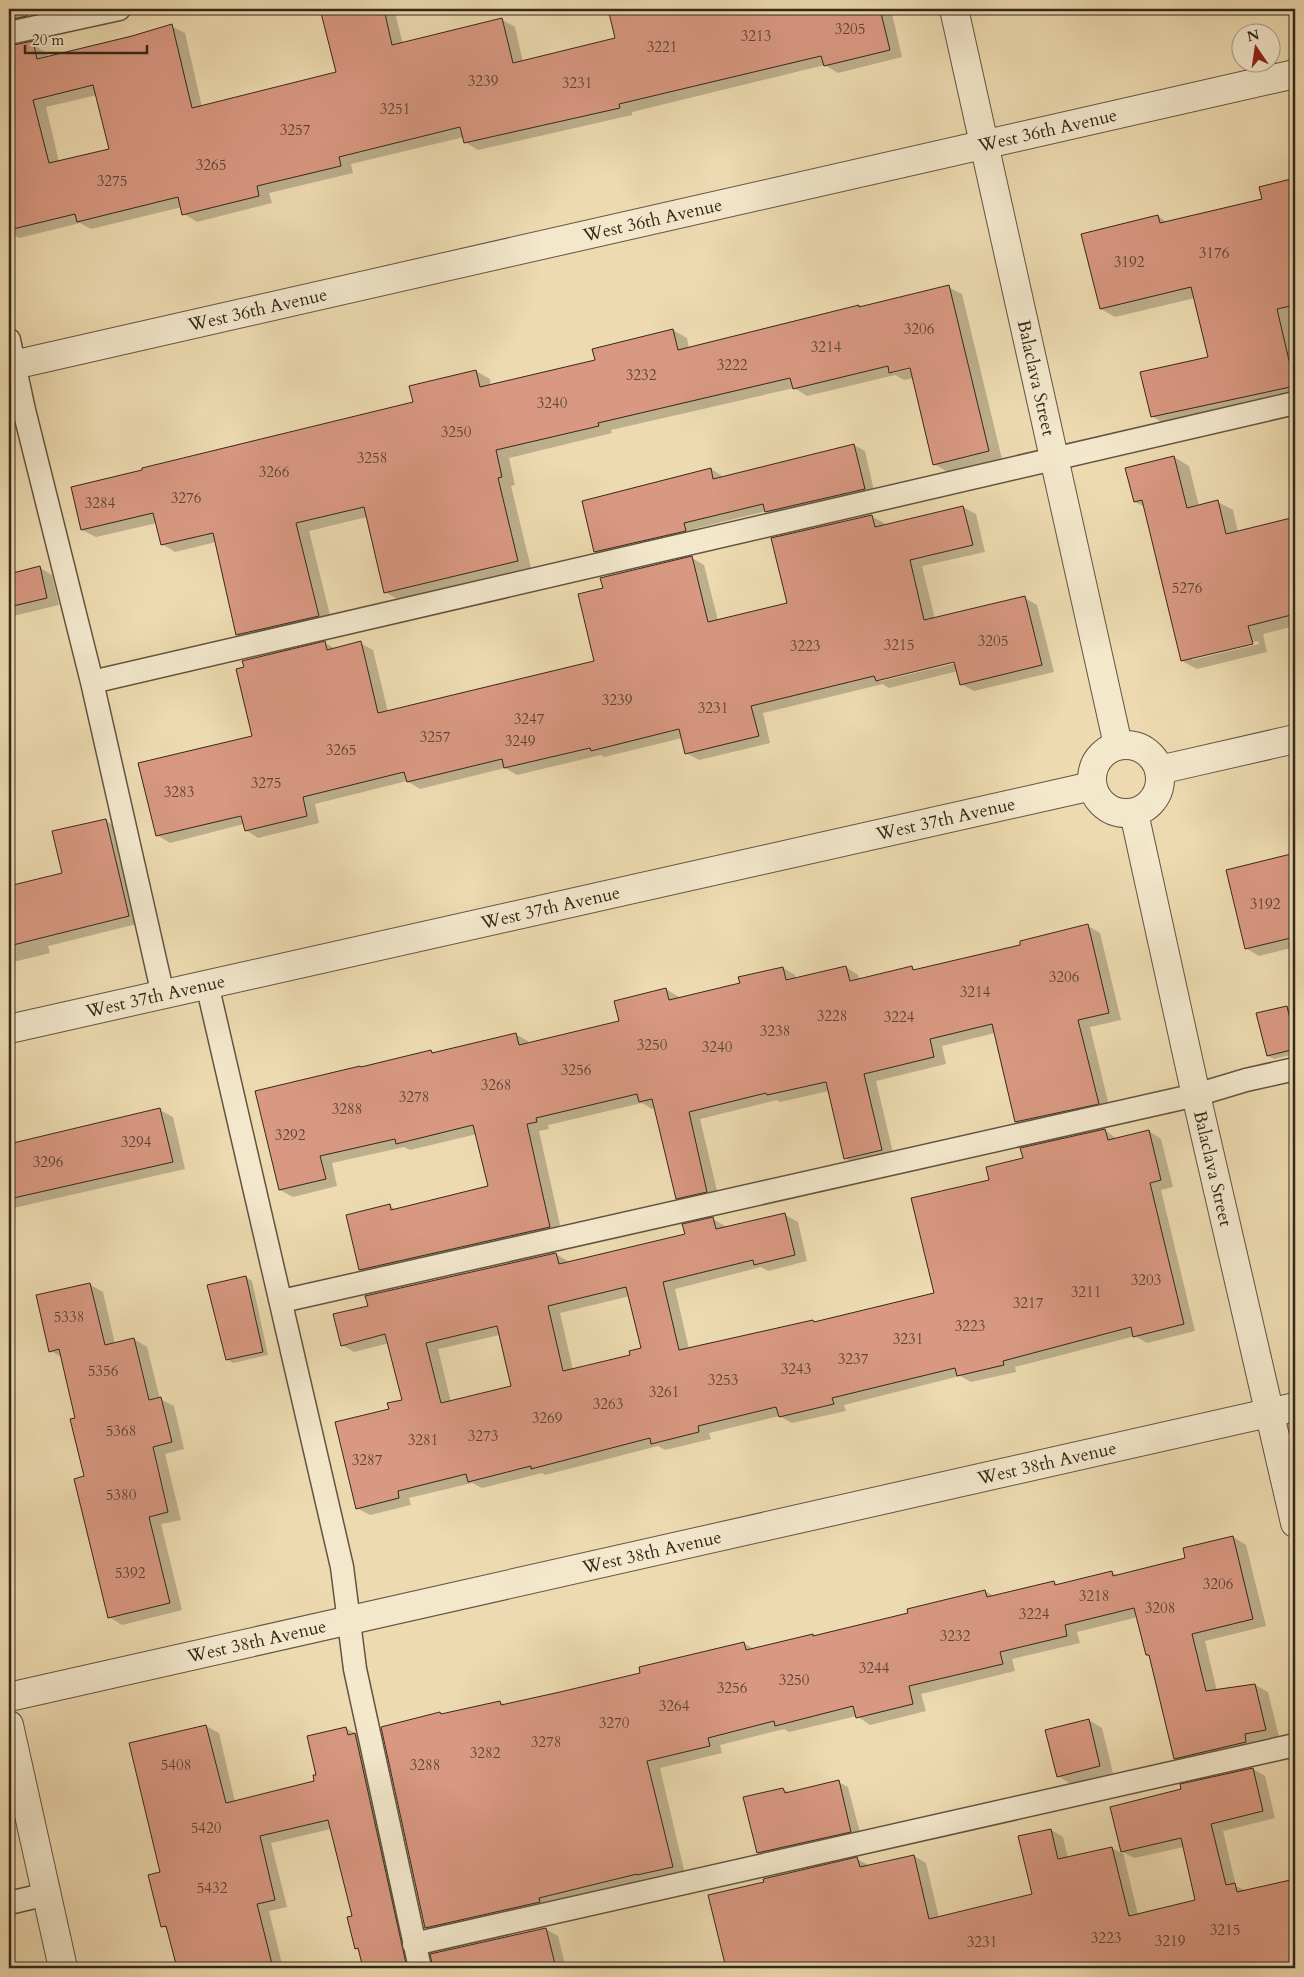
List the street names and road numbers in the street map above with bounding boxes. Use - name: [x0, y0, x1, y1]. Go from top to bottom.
- street label: West 36th Avenue: [975, 103, 1120, 159]
- street label: West 36th Avenue: [580, 192, 725, 248]
- street label: West 36th Avenue: [185, 282, 330, 338]
- street label: Balaclava Street: [1011, 318, 1061, 439]
- street label: West 37th Avenue: [873, 792, 1018, 847]
- street label: West 37th Avenue: [478, 880, 623, 936]
- street label: West 37th Avenue: [83, 969, 227, 1025]
- street label: Balaclava Street: [1187, 1108, 1238, 1229]
- street label: West 38th Avenue: [974, 1436, 1119, 1491]
- street label: West 38th Avenue: [579, 1525, 724, 1581]
- street label: West 38th Avenue: [184, 1614, 329, 1670]

